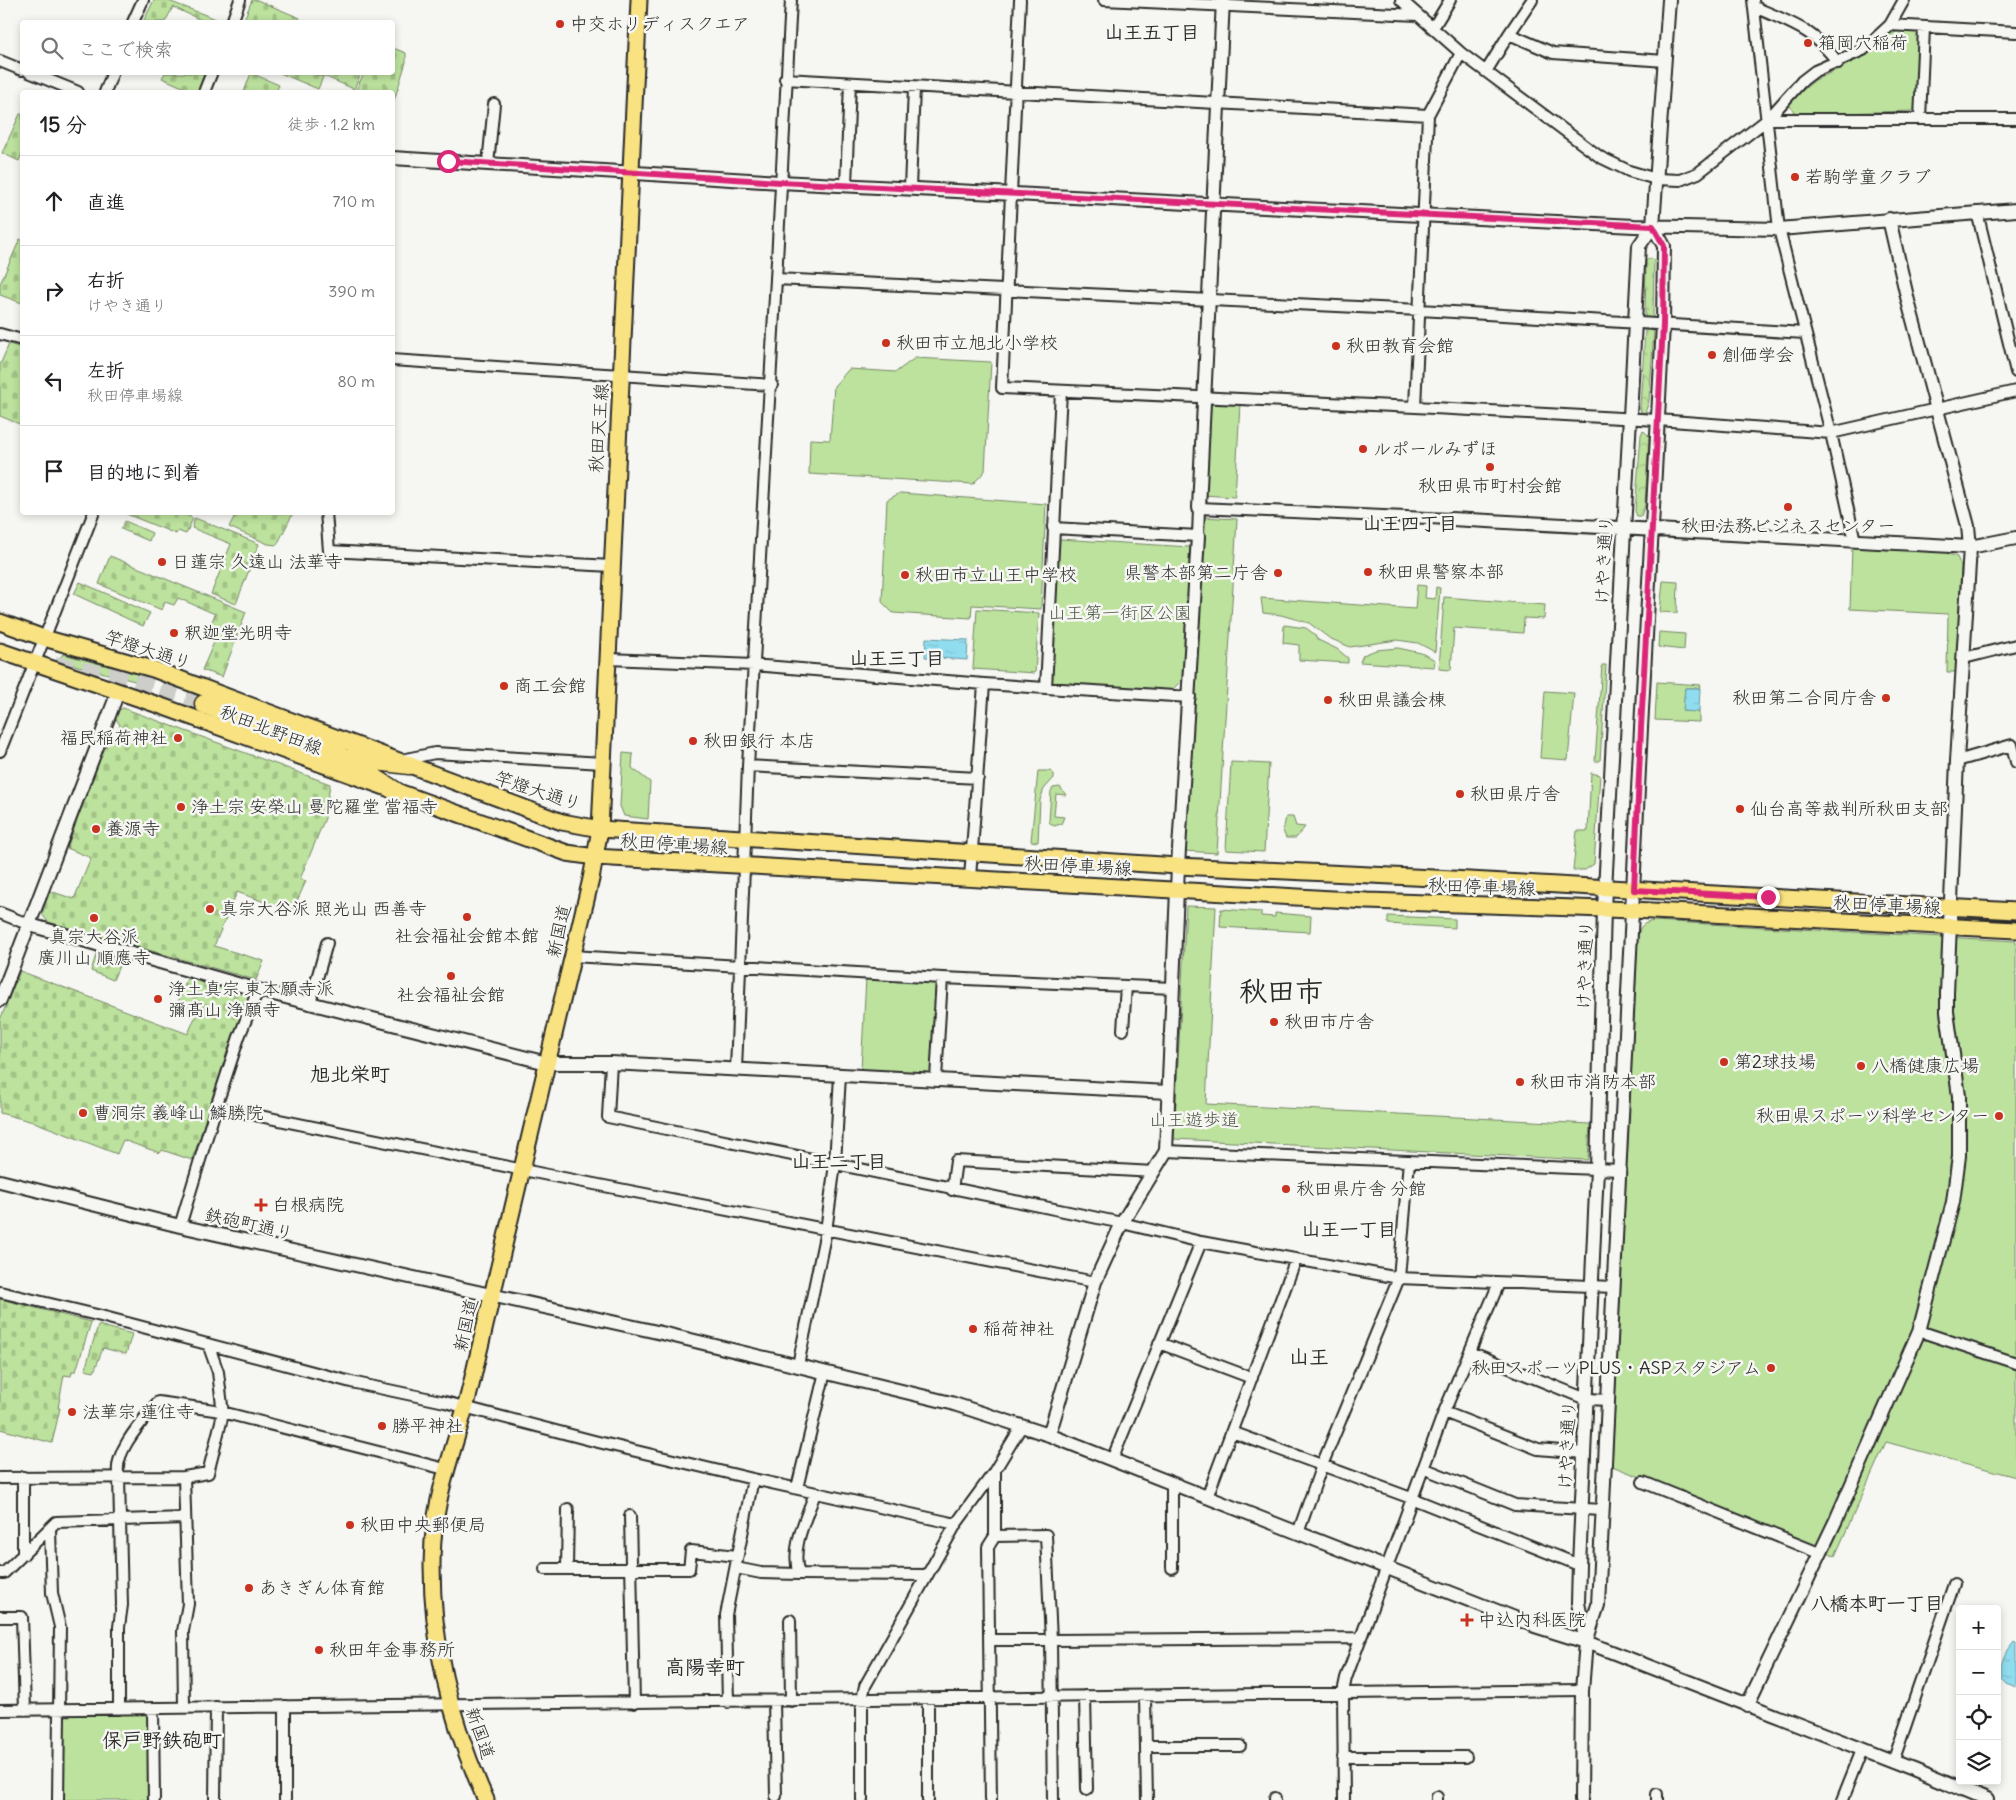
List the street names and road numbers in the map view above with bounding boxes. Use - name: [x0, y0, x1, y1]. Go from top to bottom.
- street label: 秋田天王線: [584, 382, 613, 474]
- street label: けやき通り: [1590, 514, 1617, 606]
- street label: 竿燈大通り: [102, 625, 195, 674]
- street label: 秋田北野田線: [217, 699, 326, 760]
- street label: 竿燈大通り: [492, 766, 585, 815]
- street label: 秋田停車場線: [619, 828, 729, 859]
- street label: 秋田停車場線: [1023, 851, 1133, 880]
- street label: 秋田停車場線: [1428, 873, 1536, 900]
- street label: 秋田停車場線: [1832, 890, 1942, 919]
- street label: 新国道: [541, 902, 576, 960]
- street label: けやき通り: [1571, 920, 1598, 1010]
- street label: 鉄砲町通り: [203, 1202, 296, 1245]
- street label: 新国道: [448, 1296, 483, 1354]
- street label: けやき通り: [1553, 1399, 1580, 1491]
- street label: 新国道: [461, 1704, 500, 1762]

